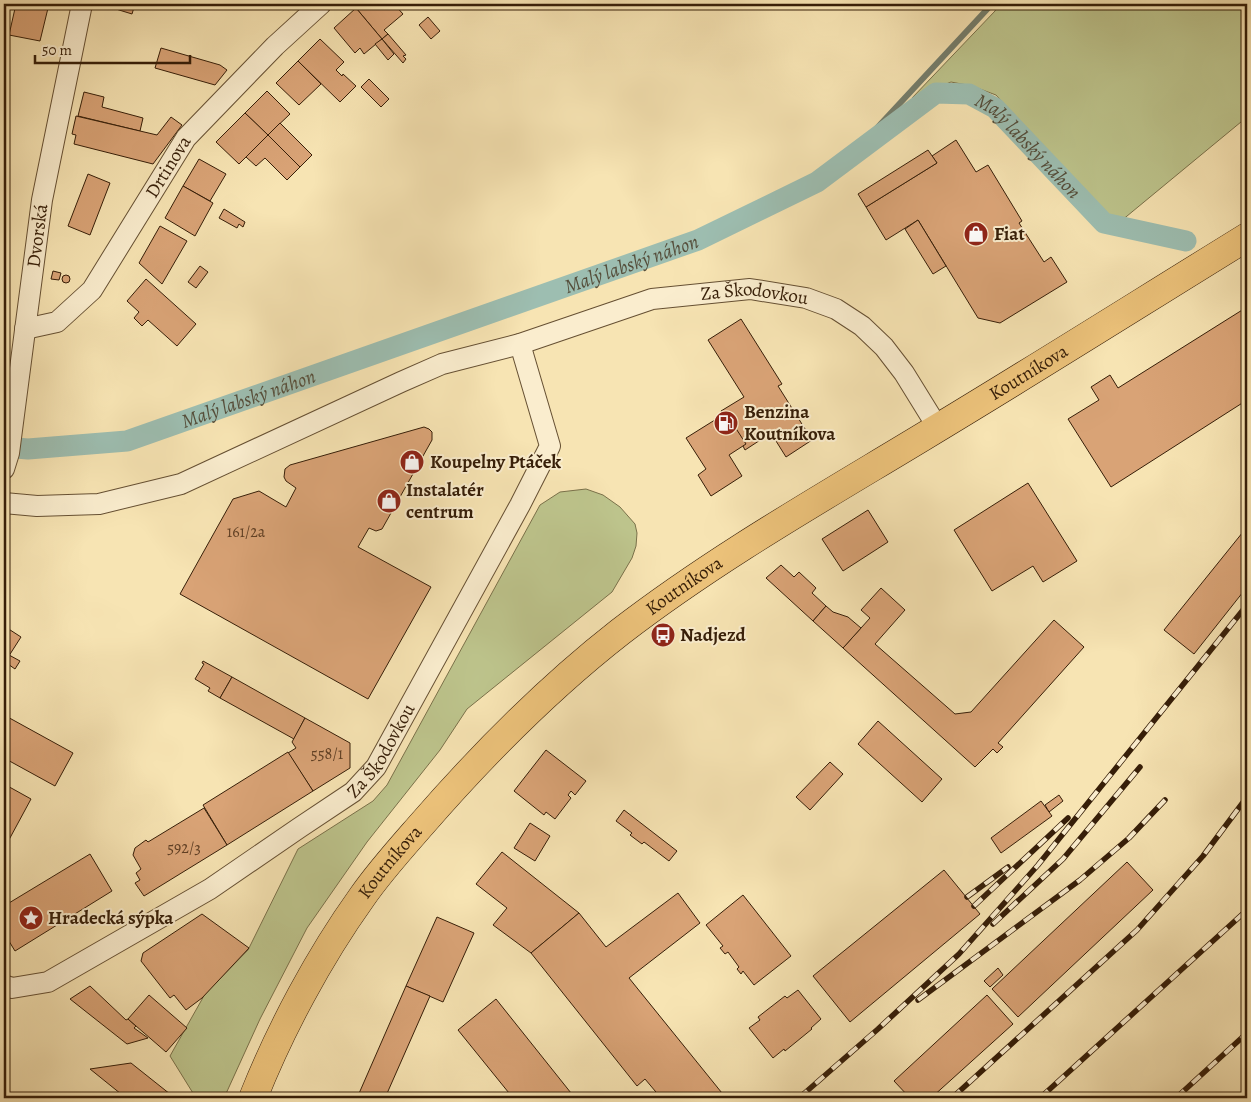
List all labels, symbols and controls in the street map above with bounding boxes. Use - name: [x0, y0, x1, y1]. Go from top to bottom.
- scale bar: [35, 32, 190, 64]
- text: 50 m: [42, 40, 72, 60]
- water label: Malý labský náhon: [970, 86, 1087, 204]
- street label: Drtinova: [139, 131, 197, 203]
- street label: Dvorská: [20, 202, 54, 269]
- shop icon: Fiat: [963, 221, 989, 247]
- place label: Fiat: [994, 221, 1025, 247]
- water label: Malý labský náhon: [560, 227, 702, 300]
- street label: Za Škodovkou: [699, 276, 811, 311]
- street label: Koutníkova: [984, 338, 1073, 407]
- water label: Malý labský náhon: [177, 362, 319, 434]
- place label: Benzina Koutníkova: [744, 399, 836, 447]
- fuel station icon: Benzina Koutníkova: [713, 410, 739, 436]
- shop icon: Koupelny Ptáček: [399, 449, 425, 475]
- place label: Koupelny Ptáček: [430, 449, 561, 475]
- place label: Instalatér centrum: [406, 477, 484, 525]
- shop icon: Instalatér centrum: [376, 488, 402, 514]
- house number: 161/2a: [227, 521, 266, 543]
- street label: Koutníkova: [640, 550, 728, 622]
- bus stop icon: Nadjezd: [650, 622, 676, 648]
- place label: Nadjezd: [680, 622, 747, 648]
- street label: Za Škodovkou: [341, 698, 422, 804]
- house number: 558/1: [311, 743, 344, 765]
- street label: Koutníkova: [352, 819, 428, 904]
- house number: 592/3: [167, 837, 201, 859]
- place icon: Hradecká sýpka: [18, 905, 44, 931]
- place label: Hradecká sýpka: [48, 905, 174, 931]

